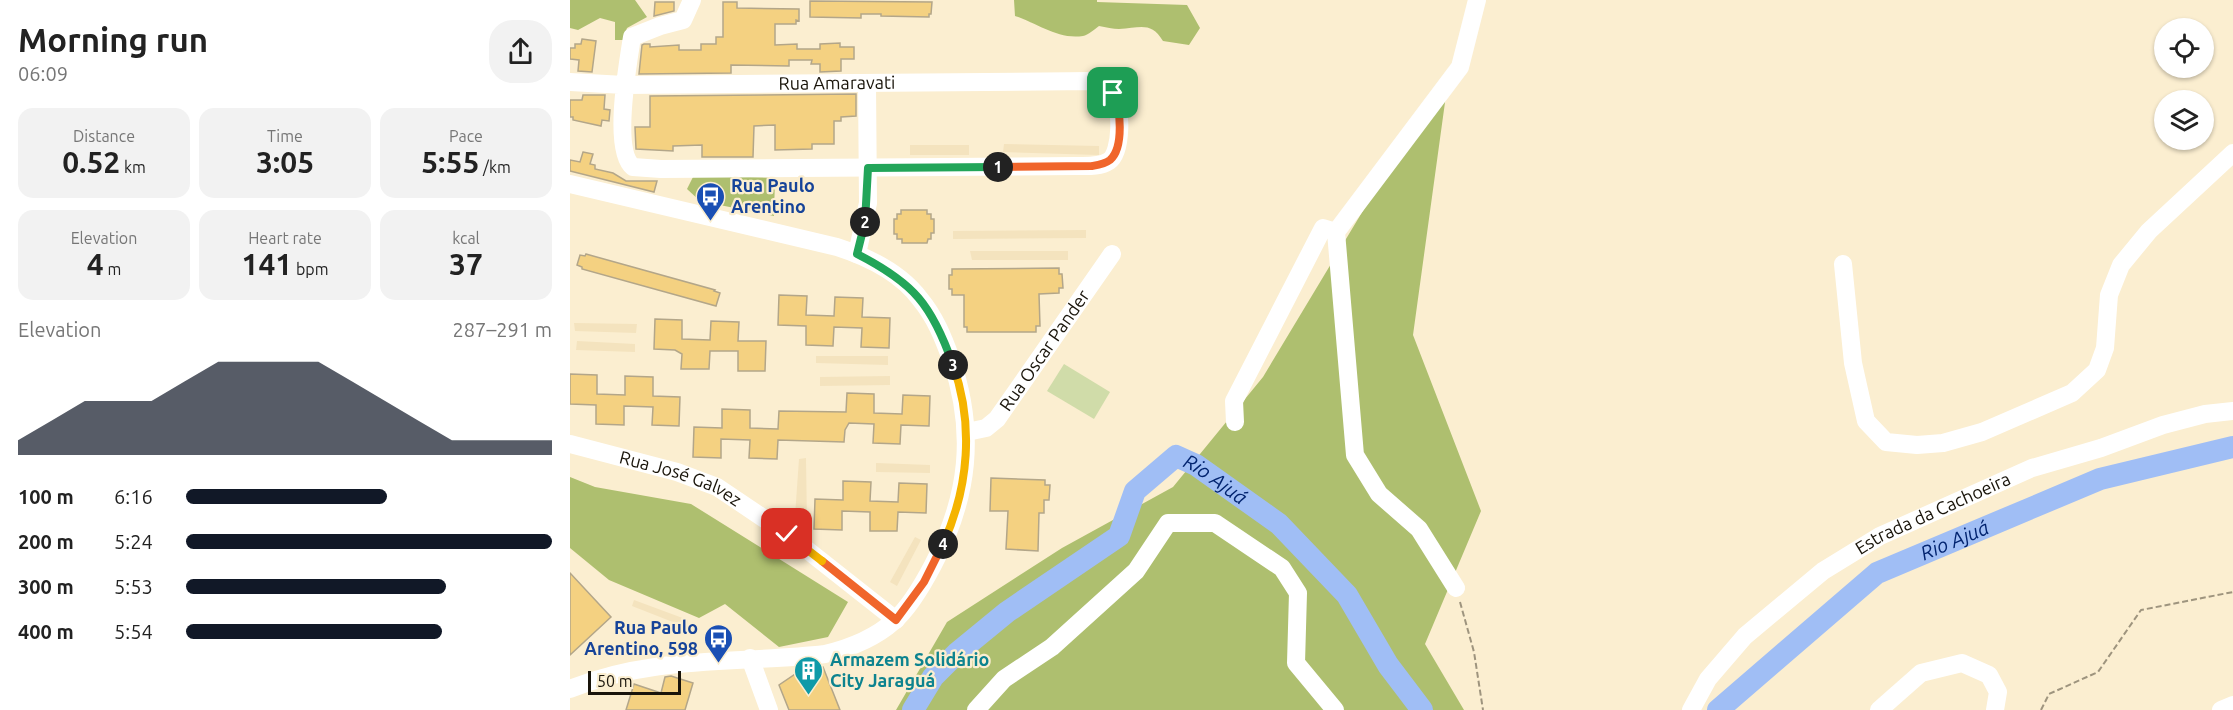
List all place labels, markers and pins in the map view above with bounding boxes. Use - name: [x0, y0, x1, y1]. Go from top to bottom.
- pin: [1087, 67, 1138, 118]
- pin: 1: [983, 152, 1013, 182]
- place label: Rua Paulo Arentino: [731, 175, 815, 216]
- bus stop icon: Rua Paulo Arentino: [694, 180, 726, 222]
- pin: 2: [850, 207, 880, 237]
- pin: 3: [938, 350, 968, 380]
- pin: [761, 508, 812, 559]
- pin: 4: [928, 529, 958, 559]
- place label: Rua Paulo Arentino, 598: [584, 617, 698, 658]
- bus stop icon: Rua Paulo Arentino, 598: [703, 622, 735, 664]
- place label: Armazem Solidário City Jaraguá: [830, 649, 989, 690]
- building icon: Armazem Solidário City Jaraguá: [793, 654, 825, 696]

